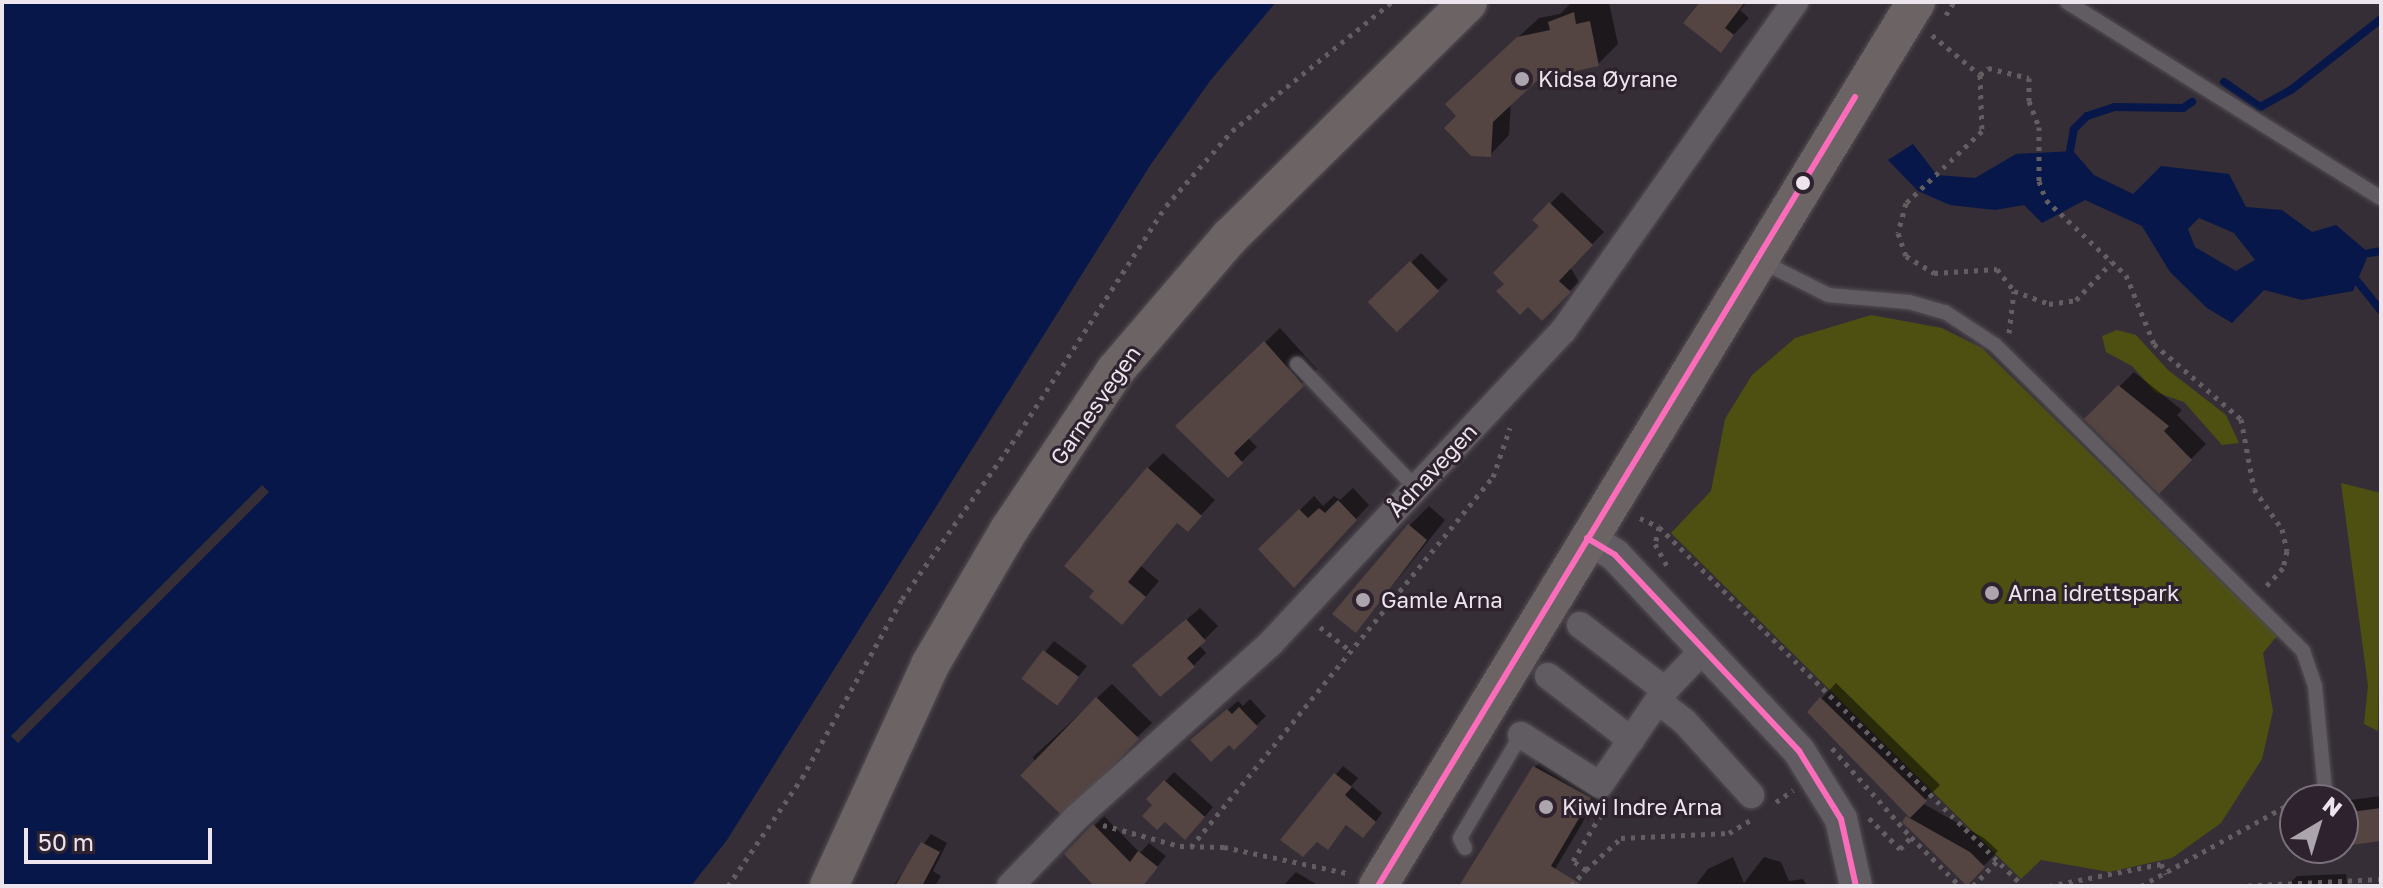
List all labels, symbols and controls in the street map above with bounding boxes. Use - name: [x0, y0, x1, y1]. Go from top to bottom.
- place label: Kidsa Øyrane: [1538, 66, 1678, 92]
- marker: Kidsa Øyrane: [1513, 70, 1531, 88]
- unlabelled marker: [1795, 175, 1811, 191]
- street label: Garnesvegen: [1044, 341, 1146, 469]
- street label: Ådnavegen: [1382, 418, 1482, 522]
- place label: Arna idrettspark: [2008, 580, 2179, 606]
- marker: Arna idrettspark: [1983, 584, 2001, 602]
- place label: Gamle Arna: [1381, 587, 1503, 613]
- marker: Gamle Arna: [1352, 589, 1374, 611]
- north arrow: [2279, 784, 2359, 864]
- text: N: [2318, 790, 2348, 822]
- place label: Kiwi Indre Arna: [1562, 794, 1722, 820]
- marker: Kiwi Indre Arna: [1537, 798, 1555, 816]
- scale bar: [28, 812, 216, 862]
- text: 50 m: [38, 827, 94, 856]

